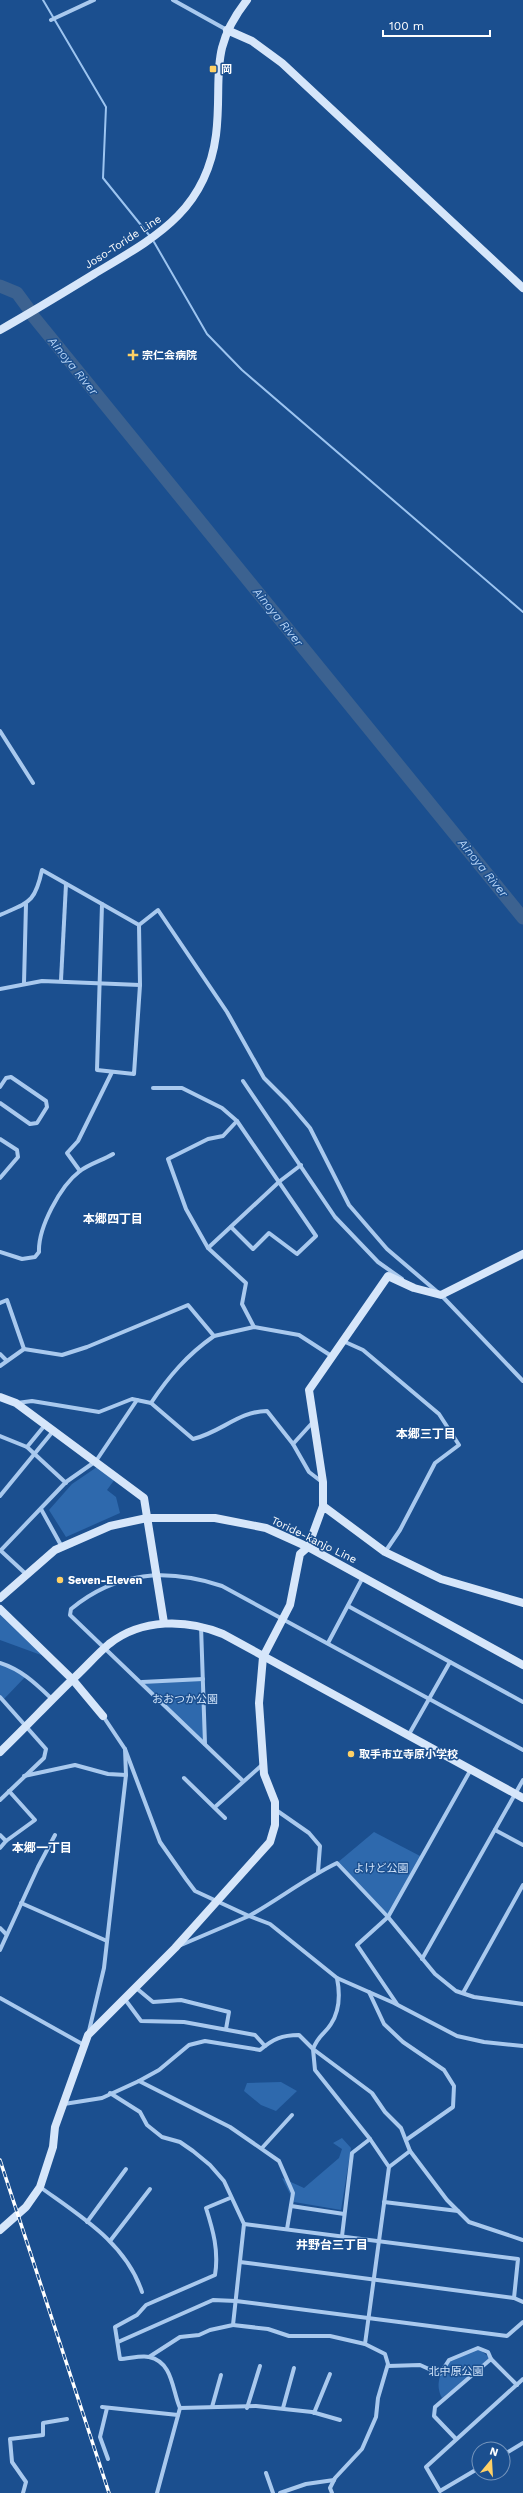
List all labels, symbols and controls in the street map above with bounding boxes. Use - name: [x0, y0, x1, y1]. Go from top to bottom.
- scale bar: [383, 12, 490, 38]
- text: 100 m: [389, 19, 424, 33]
- place label: 岡: [221, 63, 232, 76]
- marker: 岡: [208, 64, 218, 74]
- street label: Joso-Toride Line: [82, 212, 164, 272]
- water label: Ainoya River: [45, 333, 102, 399]
- marker: 宗仁会病院: [127, 349, 139, 361]
- place label: 宗仁会病院: [142, 349, 197, 362]
- water label: Ainoya River: [250, 584, 307, 650]
- water label: Ainoya River: [455, 835, 512, 901]
- district label: 本郷四丁目: [83, 1212, 143, 1226]
- district label: 本郷三丁目: [396, 1427, 456, 1441]
- street label: Toride-kanjo Line: [269, 1514, 359, 1566]
- place label: Seven-Eleven: [68, 1574, 143, 1587]
- marker: Seven-Eleven: [55, 1575, 65, 1585]
- park label: おおつか公園: [152, 1693, 218, 1706]
- place label: 取手市立寺原小学校: [359, 1748, 458, 1761]
- marker: 取手市立寺原小学校: [346, 1749, 356, 1759]
- district label: 本郷一丁目: [12, 1841, 72, 1855]
- park label: よけど公園: [354, 1862, 409, 1875]
- district label: 井野台三丁目: [296, 2238, 368, 2252]
- park label: 北中原公園: [429, 2365, 484, 2378]
- north arrow: [471, 2441, 511, 2481]
- text: N: [488, 2445, 500, 2459]

